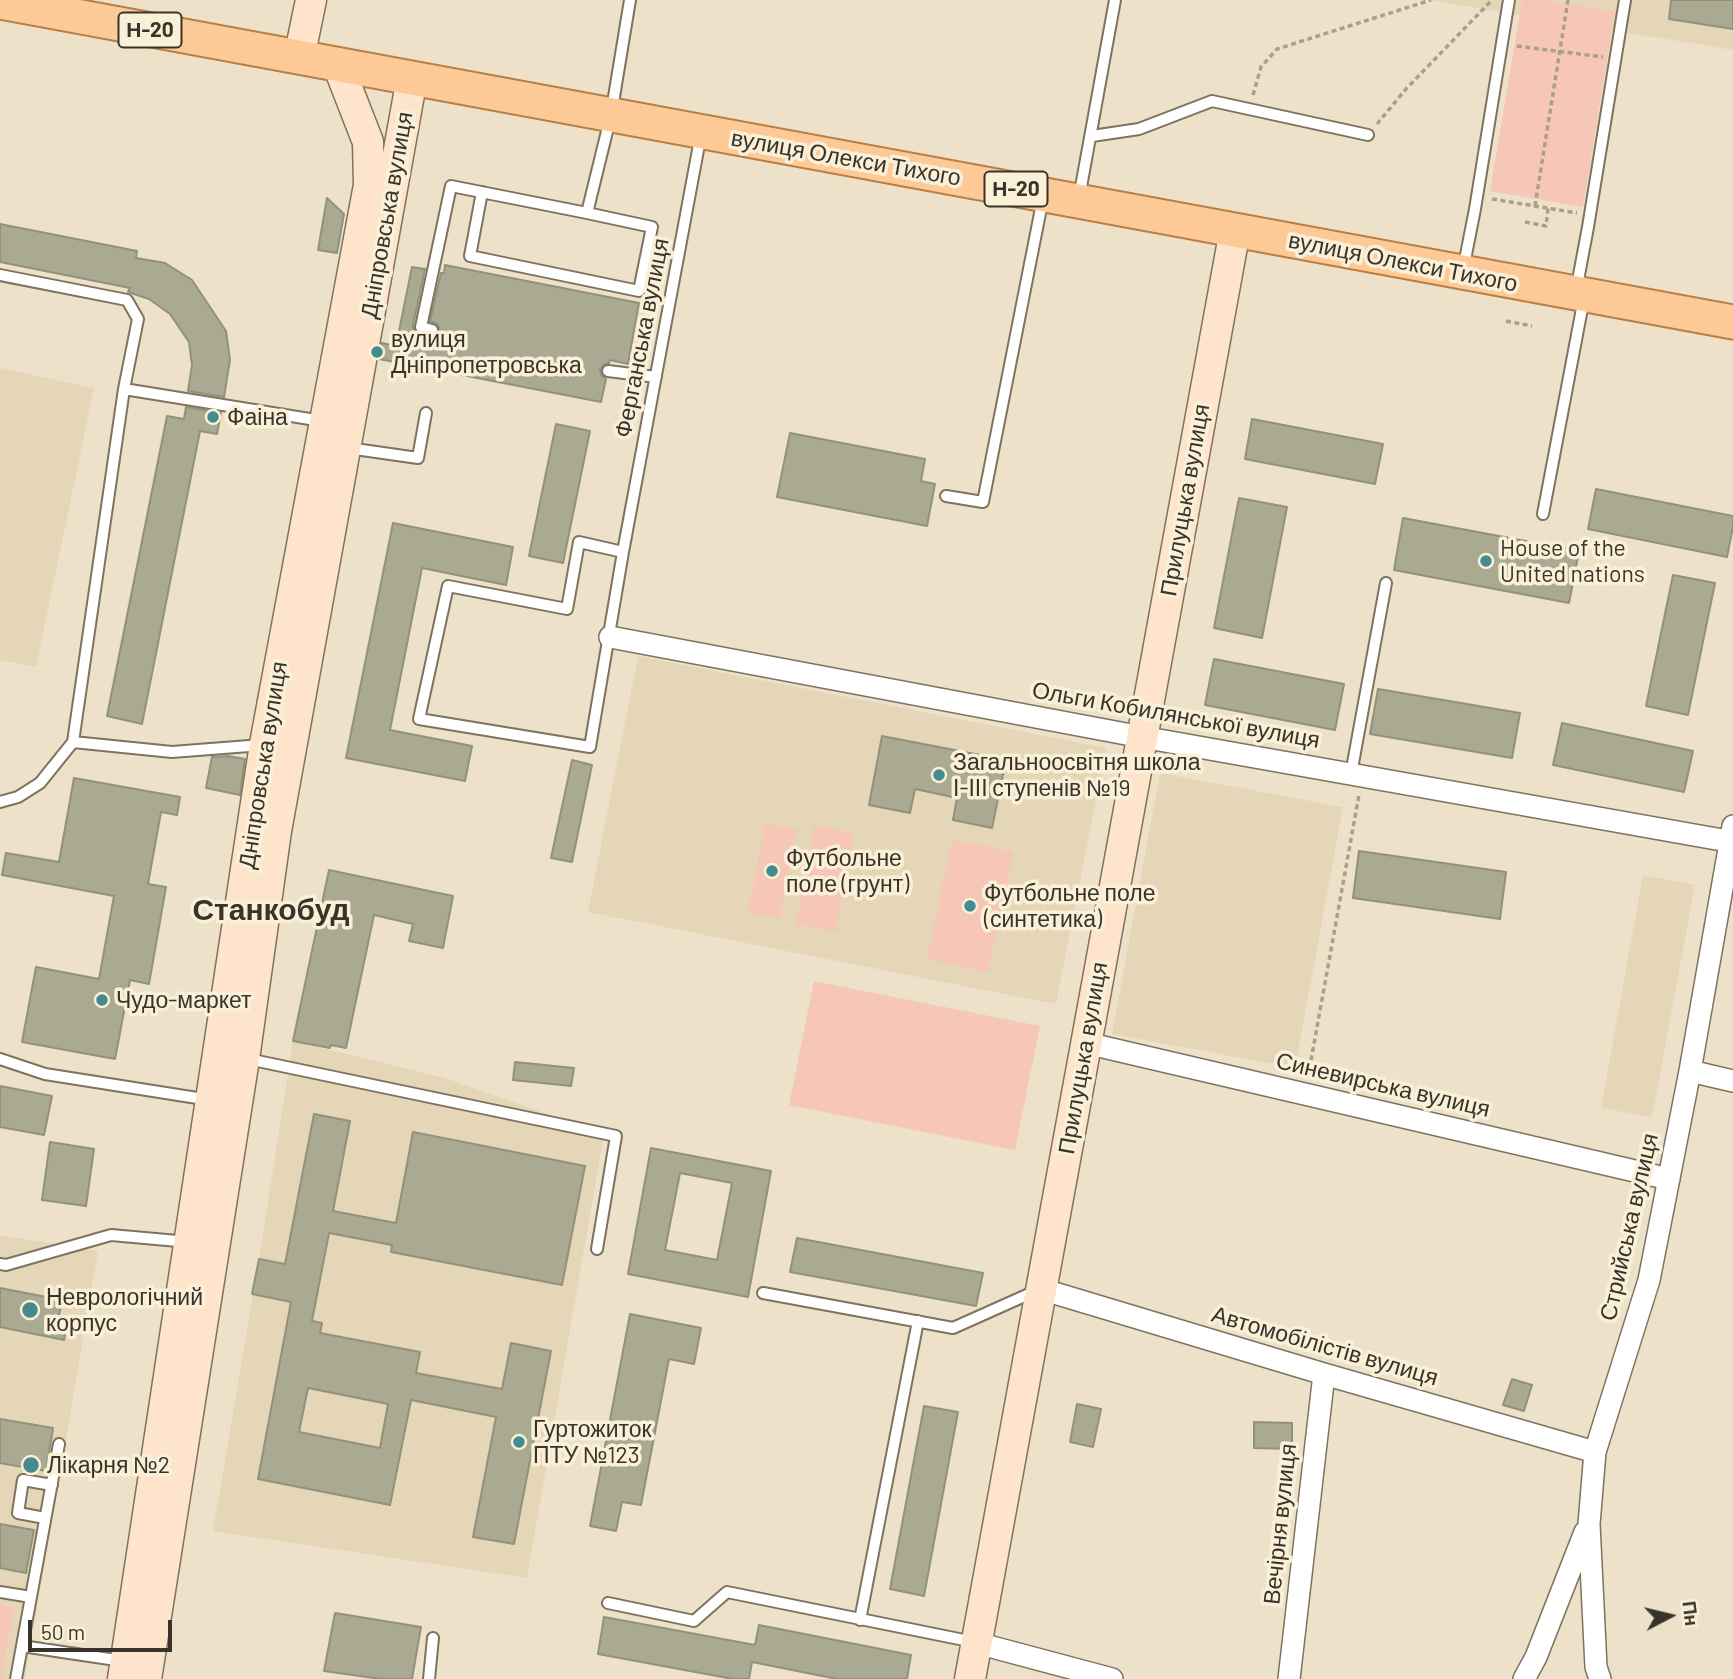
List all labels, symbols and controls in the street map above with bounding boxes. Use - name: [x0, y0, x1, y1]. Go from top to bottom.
- road number: Н-20: [118, 12, 182, 48]
- street label: Дніпровська вулиця: [355, 109, 419, 321]
- street label: вулиця Олекси Тихого: [729, 124, 963, 192]
- road number: Н-20: [984, 172, 1048, 206]
- street label: вулиця Олекси Тихого: [1286, 226, 1520, 298]
- street label: Ферганська вулиця: [609, 236, 675, 440]
- place label: вулиця Дніпропетровська: [391, 325, 582, 379]
- marker: вулиця Дніпропетровська: [369, 344, 385, 360]
- street label: Прилуцька вулиця: [1154, 402, 1216, 598]
- place label: Фаіна: [227, 403, 288, 431]
- marker: Фаіна: [205, 409, 221, 425]
- place label: House of the United nations: [1500, 534, 1645, 588]
- marker: House of the United nations: [1478, 553, 1494, 569]
- street label: Дніпровська вулиця: [233, 659, 293, 871]
- street label: Ольги Кобилянської вулиця: [1030, 676, 1322, 754]
- place label: Загальноосвітня школа І-ІІІ ступенів №19: [953, 748, 1200, 802]
- marker: Загальноосвітня школа І-ІІІ ступенів №19: [931, 767, 947, 783]
- place label: Футбольне поле (грунт): [786, 844, 909, 898]
- marker: Футбольне поле (грунт): [764, 863, 780, 879]
- place label: Футбольне поле (синтетика): [984, 879, 1155, 933]
- district label: Станкобуд: [192, 892, 350, 928]
- marker: Футбольне поле (синтетика): [962, 898, 978, 914]
- street label: Прилуцька вулиця: [1052, 960, 1114, 1156]
- place label: Чудо-маркет: [116, 986, 252, 1014]
- marker: Чудо-маркет: [94, 992, 110, 1008]
- street label: Синевирська вулиця: [1273, 1047, 1493, 1123]
- street label: Стрийська вулиця: [1594, 1131, 1664, 1323]
- place label: Неврологічний корпус: [46, 1283, 203, 1337]
- marker: Неврологічний корпус: [20, 1300, 40, 1320]
- street label: Автомобілістів вулиця: [1209, 1300, 1441, 1392]
- place label: Гуртожиток ПТУ №123: [533, 1415, 652, 1469]
- marker: Гуртожиток ПТУ №123: [511, 1434, 527, 1450]
- street label: Вечірня вулиця: [1258, 1442, 1302, 1606]
- place label: Лікарня №2: [47, 1451, 170, 1479]
- marker: Лікарня №2: [21, 1455, 41, 1475]
- north arrow: [1635, 1581, 1705, 1651]
- text: Пн: [1678, 1599, 1704, 1627]
- scale bar: [32, 1606, 175, 1650]
- text: 50 m: [41, 1619, 85, 1644]

